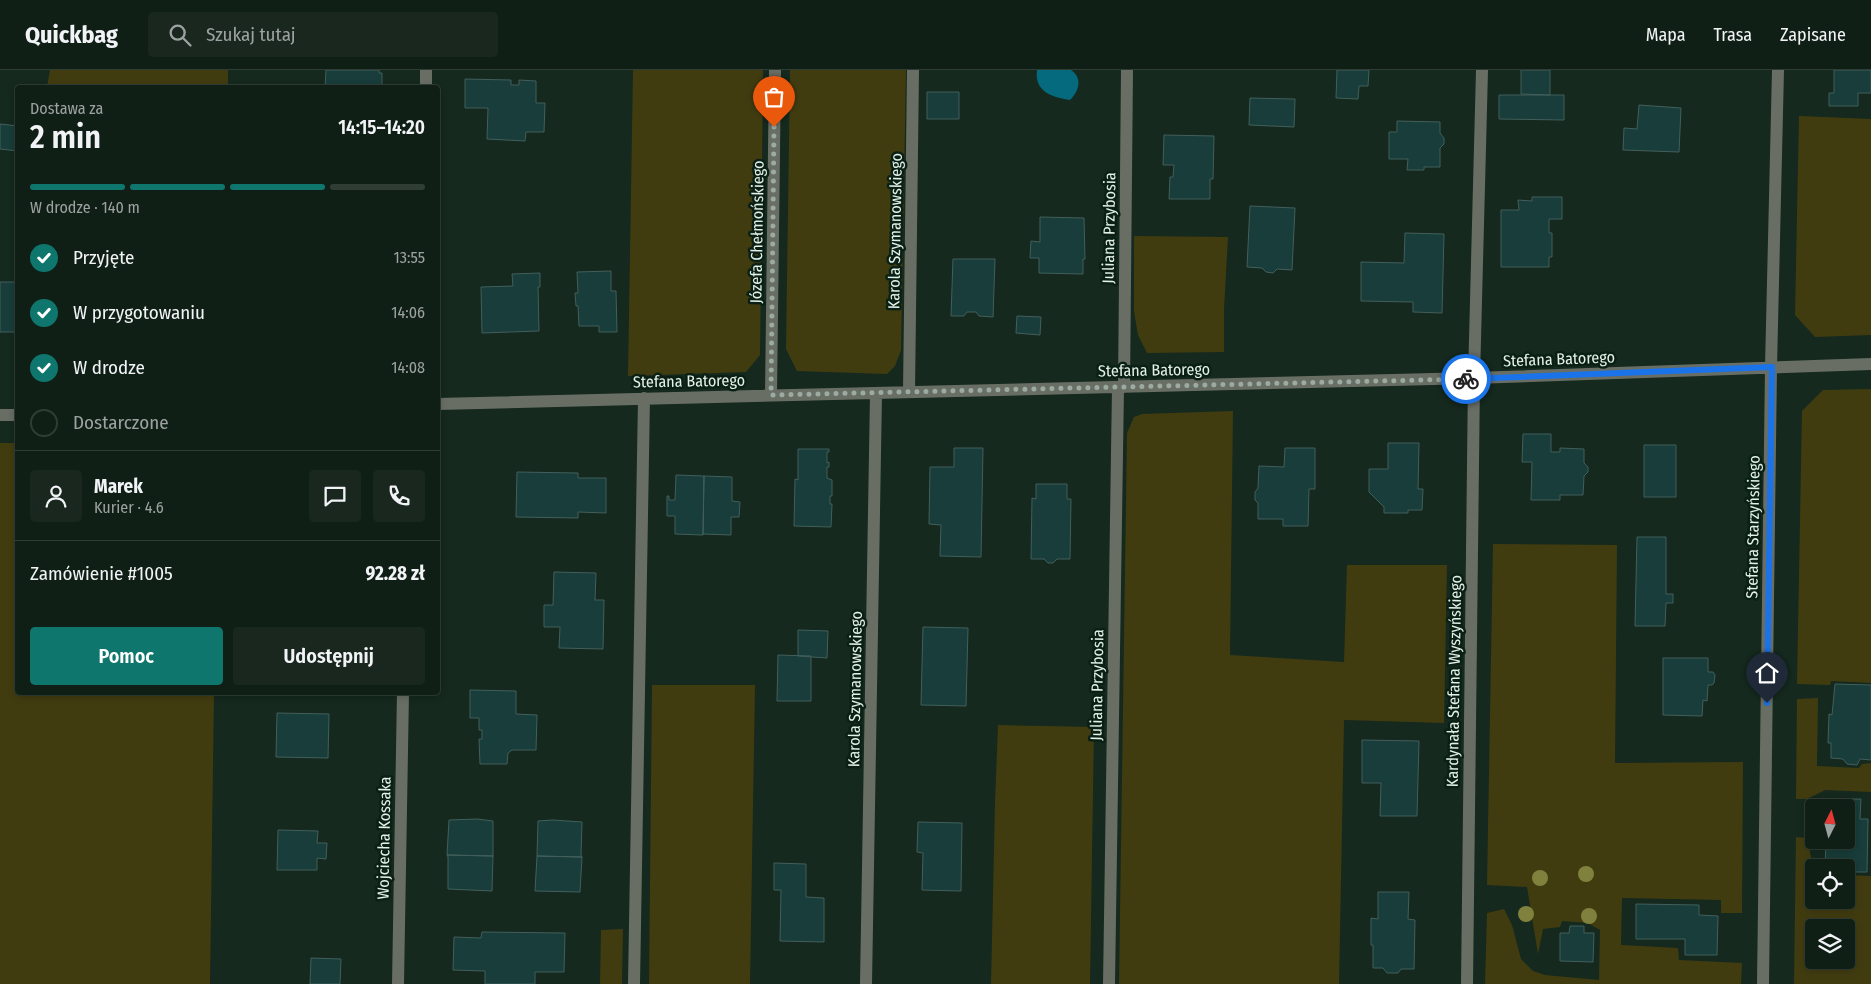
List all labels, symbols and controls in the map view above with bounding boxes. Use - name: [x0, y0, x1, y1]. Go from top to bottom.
- search box: [148, 12, 498, 57]
- text: Quickbag: [25, 21, 118, 49]
- icon: search: [166, 21, 194, 49]
- text: Szukaj tutaj: [206, 23, 296, 46]
- text: Mapa: [1646, 24, 1685, 46]
- text: Trasa: [1713, 24, 1752, 46]
- text: Zapisane: [1780, 24, 1846, 46]
- pin: [753, 76, 795, 127]
- icon: bag: [760, 83, 788, 111]
- text: Dostawa za: [30, 99, 103, 118]
- text: 14:15–14:20: [338, 116, 425, 139]
- text: 2 min: [30, 118, 101, 156]
- street label: Karola Szymanowskiego: [884, 153, 906, 309]
- street label: Józefa Chełmońskiego: [746, 160, 768, 304]
- street label: Juliana Przybosia: [1099, 172, 1119, 284]
- text: W drodze · 140 m: [30, 198, 140, 217]
- icon: check: [30, 244, 58, 272]
- text: Przyjęte: [73, 246, 134, 269]
- text: 13:55: [393, 248, 425, 267]
- icon: check: [30, 299, 58, 327]
- text: W przygotowaniu: [73, 301, 205, 324]
- text: 14:06: [391, 303, 425, 322]
- street label: Stefana Batorego: [1503, 348, 1615, 370]
- icon: check: [30, 354, 58, 382]
- courier: [1441, 354, 1491, 404]
- text: W drodze: [73, 356, 145, 379]
- text: 14:08: [391, 358, 425, 377]
- street label: Stefana Batorego: [1098, 360, 1210, 380]
- icon: bike: [1452, 365, 1480, 393]
- street label: Stefana Batorego: [633, 371, 745, 391]
- text: Dostarczone: [73, 411, 169, 434]
- street label: Stefana Starzyńskiego: [1742, 455, 1764, 599]
- button: person: [30, 470, 82, 522]
- button: chat: [309, 470, 361, 522]
- button: phone: [373, 470, 425, 522]
- text: Marek: [94, 475, 143, 498]
- text: Kurier · 4.6: [94, 498, 164, 517]
- text: Zamówienie #1005: [30, 562, 173, 585]
- text: 92.28 zł: [366, 562, 425, 585]
- street label: Kardynała Stefana Wyszyńskiego: [1443, 575, 1465, 787]
- street label: Karola Szymanowskiego: [844, 611, 866, 767]
- button: Pomoc: [30, 627, 223, 685]
- button: Udostępnij: [233, 627, 425, 685]
- street label: Juliana Przybosia: [1087, 629, 1107, 741]
- pin: [1746, 652, 1788, 703]
- icon: home: [1753, 659, 1781, 687]
- street label: Wojciecha Kossaka: [373, 776, 395, 900]
- north arrow: [1805, 799, 1855, 849]
- map controls: [1805, 799, 1855, 969]
- button: locate: [1805, 859, 1855, 909]
- button: layers: [1805, 919, 1855, 969]

